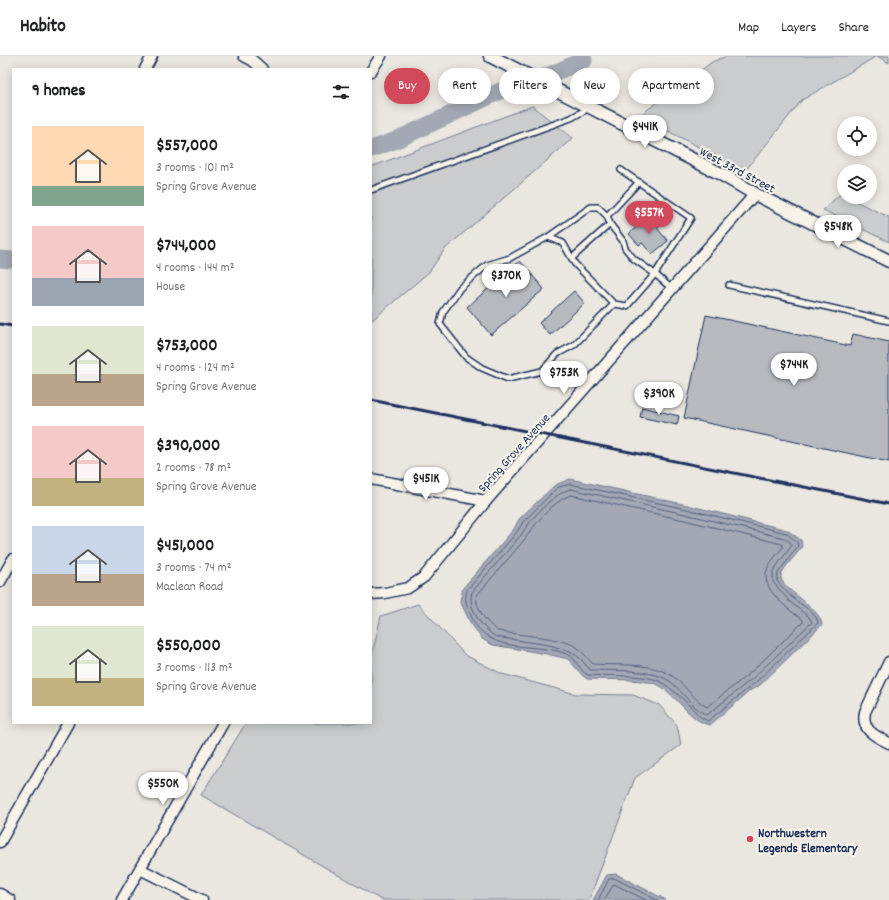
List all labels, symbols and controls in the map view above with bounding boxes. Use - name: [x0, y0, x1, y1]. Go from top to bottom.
- text: Habito: [20, 14, 66, 41]
- text: Map: [738, 18, 759, 38]
- text: Layers: [781, 18, 816, 38]
- text: Share: [838, 18, 869, 38]
- chip: Buy: [384, 68, 430, 104]
- chip: Rent: [438, 68, 491, 104]
- chip: Filters: [499, 68, 562, 104]
- chip: New: [570, 68, 620, 104]
- chip: Apartment: [628, 68, 714, 104]
- text: 9 homes: [32, 80, 85, 104]
- icon: filters: [330, 81, 352, 103]
- pin: $441K: [617, 115, 673, 149]
- map controls: [837, 116, 877, 204]
- button: locate: [837, 116, 877, 156]
- text: $441K: [632, 118, 658, 137]
- text: $557,000: [156, 135, 218, 159]
- icon: home: [64, 142, 112, 190]
- street label: West 33rd Street: [696, 143, 778, 199]
- text: 3 rooms · 101 m²: [156, 159, 234, 178]
- button: layers: [837, 164, 877, 204]
- text: Spring Grove Avenue: [156, 178, 256, 197]
- pin: $557K: [621, 201, 677, 235]
- text: $557K: [634, 204, 664, 223]
- pin: $548K: [810, 215, 866, 249]
- text: $548K: [823, 218, 853, 237]
- text: $744,000: [156, 235, 216, 259]
- icon: home: [64, 242, 112, 290]
- text: 4 rooms · 144 m²: [156, 259, 234, 278]
- pin: $370K: [478, 264, 534, 298]
- text: $370K: [491, 267, 521, 286]
- text: House: [156, 278, 185, 297]
- text: $753,000: [156, 335, 218, 359]
- icon: home: [64, 342, 112, 390]
- pin: $744K: [766, 353, 822, 387]
- text: $744K: [780, 356, 808, 375]
- text: 4 rooms · 124 m²: [156, 359, 235, 378]
- pin: $753K: [536, 361, 592, 395]
- text: $753K: [549, 364, 579, 383]
- text: Spring Grove Avenue: [156, 378, 256, 397]
- pin: $390K: [631, 382, 687, 416]
- text: $390K: [643, 385, 675, 404]
- street label: Spring Grove Avenue: [474, 410, 556, 497]
- text: $390,000: [156, 435, 220, 459]
- icon: home: [64, 442, 112, 490]
- text: 2 rooms · 78 m²: [156, 459, 231, 478]
- pin: $451K: [398, 467, 454, 501]
- text: $451K: [413, 470, 439, 489]
- text: Spring Grove Avenue: [156, 478, 256, 497]
- text: $451,000: [156, 535, 214, 559]
- icon: home: [64, 542, 112, 590]
- text: 3 rooms · 74 m²: [156, 559, 232, 578]
- text: Maclean Road: [156, 578, 223, 597]
- text: $550,000: [156, 635, 221, 659]
- icon: home: [64, 642, 112, 690]
- text: 3 rooms · 113 m²: [156, 659, 233, 678]
- text: Spring Grove Avenue: [156, 678, 256, 697]
- pin: $550K: [135, 772, 191, 806]
- text: $550K: [147, 775, 179, 794]
- place label: Northwestern Legends Elementary: [758, 825, 858, 859]
- marker: Northwestern Legends Elementary: [745, 834, 755, 844]

